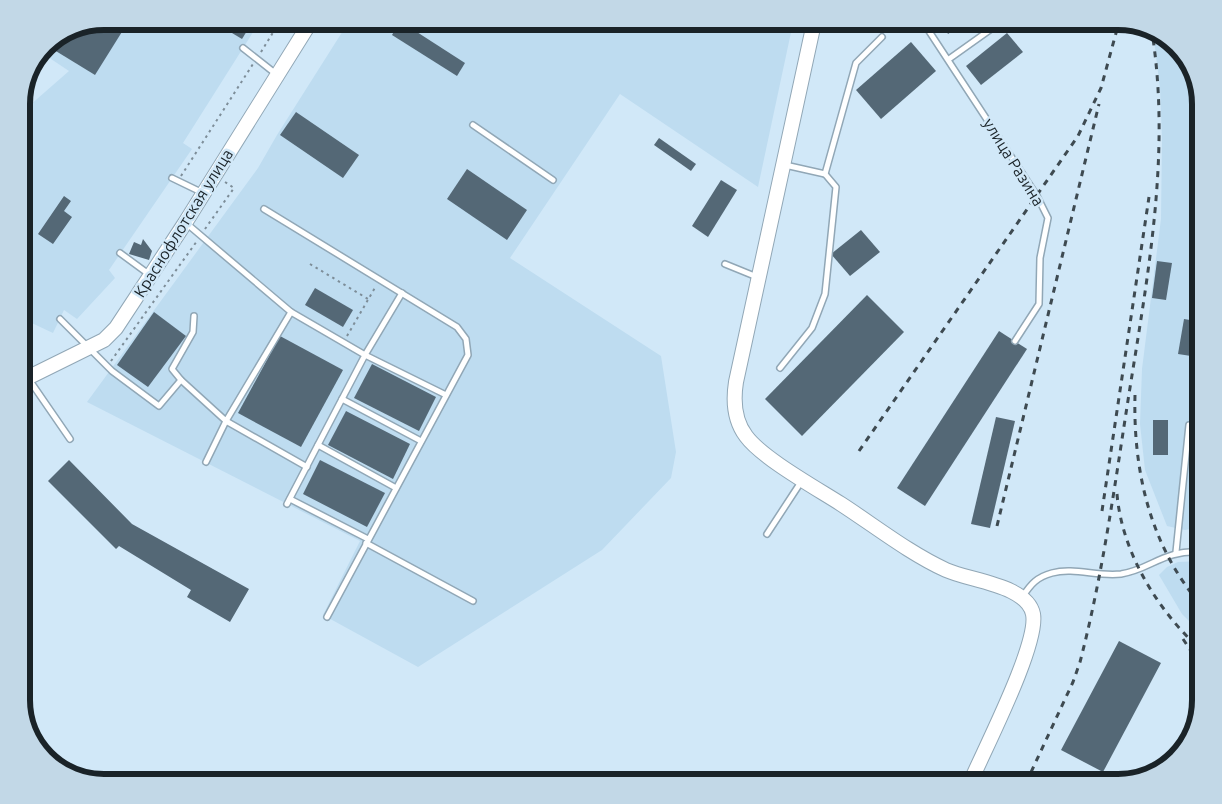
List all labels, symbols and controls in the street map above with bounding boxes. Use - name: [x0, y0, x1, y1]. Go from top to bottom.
- street label: улица Разина: [980, 115, 1048, 209]
- street label: Краснофлотская улица: [130, 146, 236, 300]

